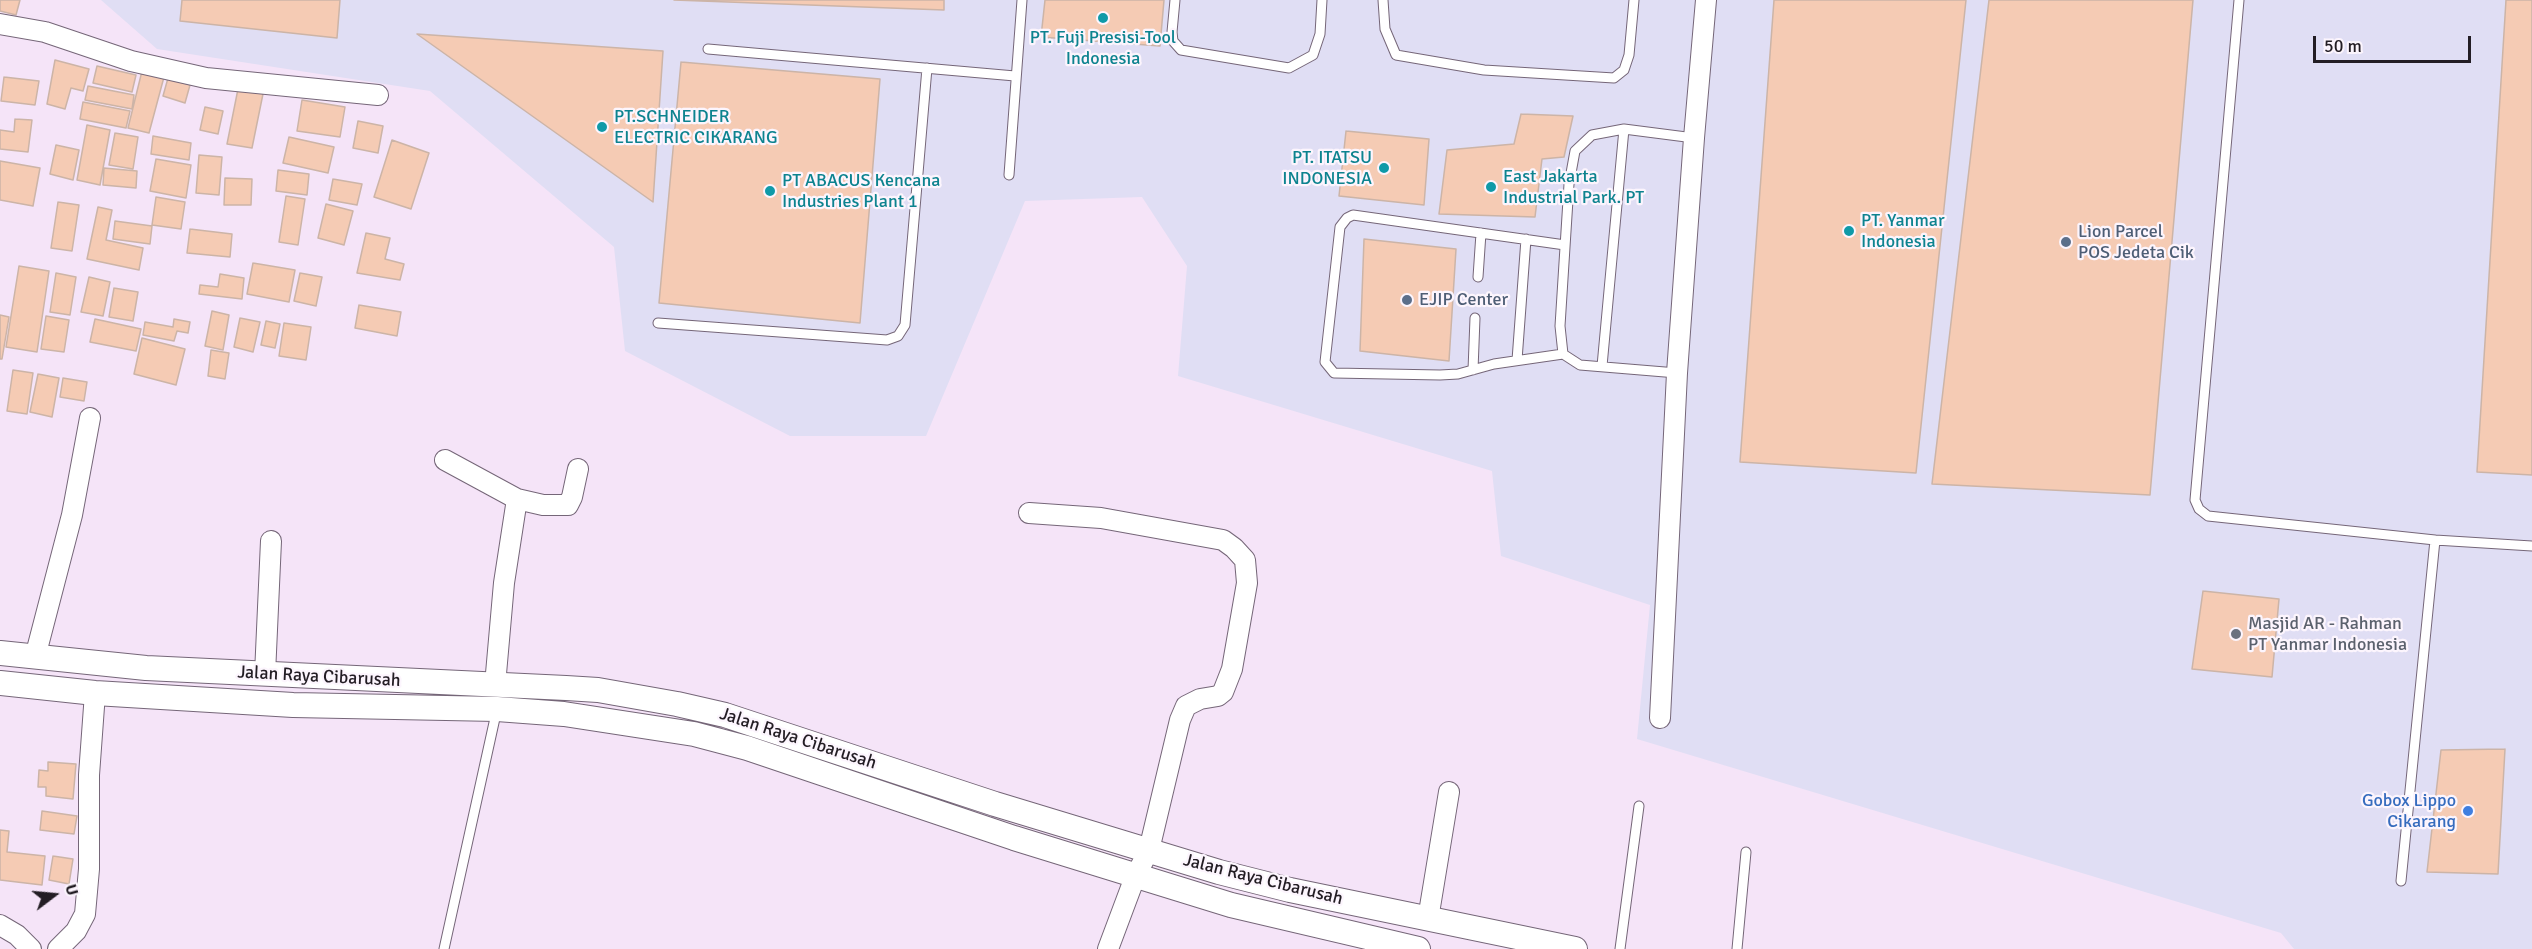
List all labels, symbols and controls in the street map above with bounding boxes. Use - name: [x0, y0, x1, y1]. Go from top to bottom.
- marker: PT. Fuji Presisi-Tool Indonesia: [1096, 11, 1110, 25]
- scale bar: [2316, 24, 2474, 62]
- place label: PT. Fuji Presisi-Tool Indonesia: [1030, 27, 1176, 70]
- text: 50 m: [2324, 35, 2362, 57]
- place label: PT.SCHNEIDER ELECTRIC CIKARANG: [614, 106, 778, 148]
- marker: PT.SCHNEIDER ELECTRIC CIKARANG: [595, 120, 609, 134]
- place label: PT. ITATSU INDONESIA: [1282, 147, 1372, 190]
- marker: PT. ITATSU INDONESIA: [1377, 161, 1391, 175]
- place label: East Jakarta Industrial Park. PT: [1503, 166, 1644, 208]
- place label: PT ABACUS Kencana Industries Plant 1: [782, 170, 940, 213]
- marker: East Jakarta Industrial Park. PT: [1484, 180, 1498, 194]
- marker: PT ABACUS Kencana Industries Plant 1: [763, 184, 777, 198]
- place label: PT. Yanmar Indonesia: [1861, 210, 1945, 252]
- place label: Lion Parcel POS Jedeta Cik: [2078, 221, 2194, 264]
- marker: PT. Yanmar Indonesia: [1842, 224, 1856, 238]
- marker: Lion Parcel POS Jedeta Cik: [2059, 235, 2073, 249]
- place label: EJIP Center: [1419, 289, 1508, 311]
- marker: EJIP Center: [1400, 293, 1414, 307]
- place label: Masjid AR - Rahman PT Yanmar Indonesia: [2248, 613, 2407, 656]
- marker: Masjid AR - Rahman PT Yanmar Indonesia: [2229, 627, 2243, 641]
- street label: Jalan Raya Cibarusah: [237, 662, 401, 692]
- street label: Jalan Raya Cibarusah: [717, 703, 879, 775]
- place label: Gobox Lippo Cikarang: [2362, 790, 2456, 832]
- marker: Gobox Lippo Cikarang: [2461, 804, 2475, 818]
- street label: Jalan Raya Cibarusah: [1181, 850, 1345, 910]
- north arrow: [24, 865, 84, 925]
- text: U: [60, 882, 82, 898]

